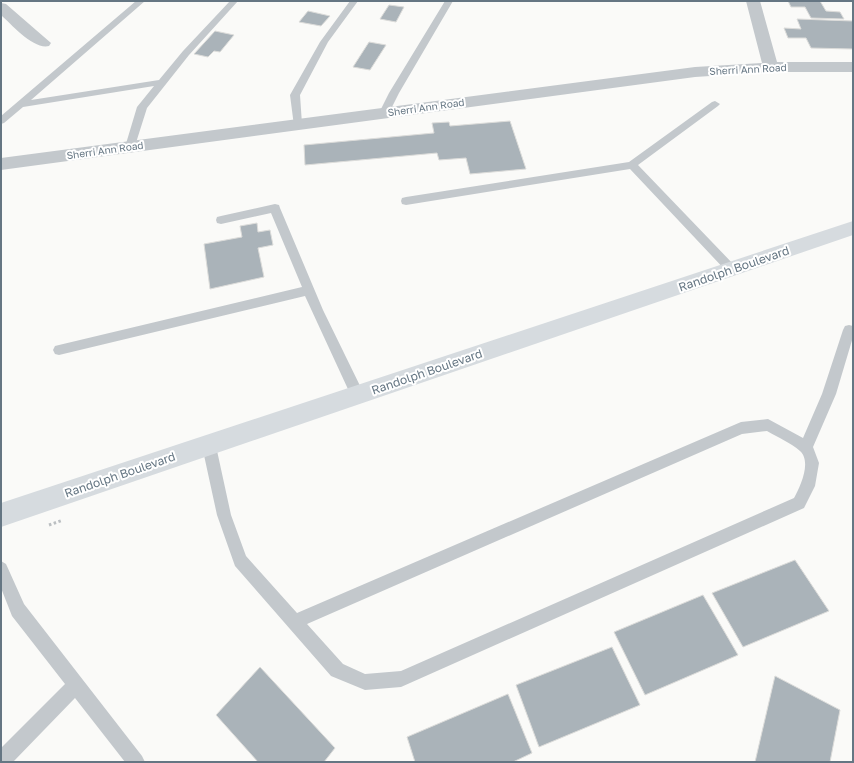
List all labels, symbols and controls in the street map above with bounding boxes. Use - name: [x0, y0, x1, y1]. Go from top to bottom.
- street label: Sherri Ann Road: [709, 61, 787, 77]
- street label: Sherri Ann Road: [387, 96, 465, 118]
- street label: Sherri Ann Road: [66, 139, 144, 161]
- street label: Randolph Boulevard: [676, 242, 791, 295]
- street label: Randolph Boulevard: [369, 345, 484, 398]
- street label: Randolph Boulevard: [62, 448, 177, 501]

